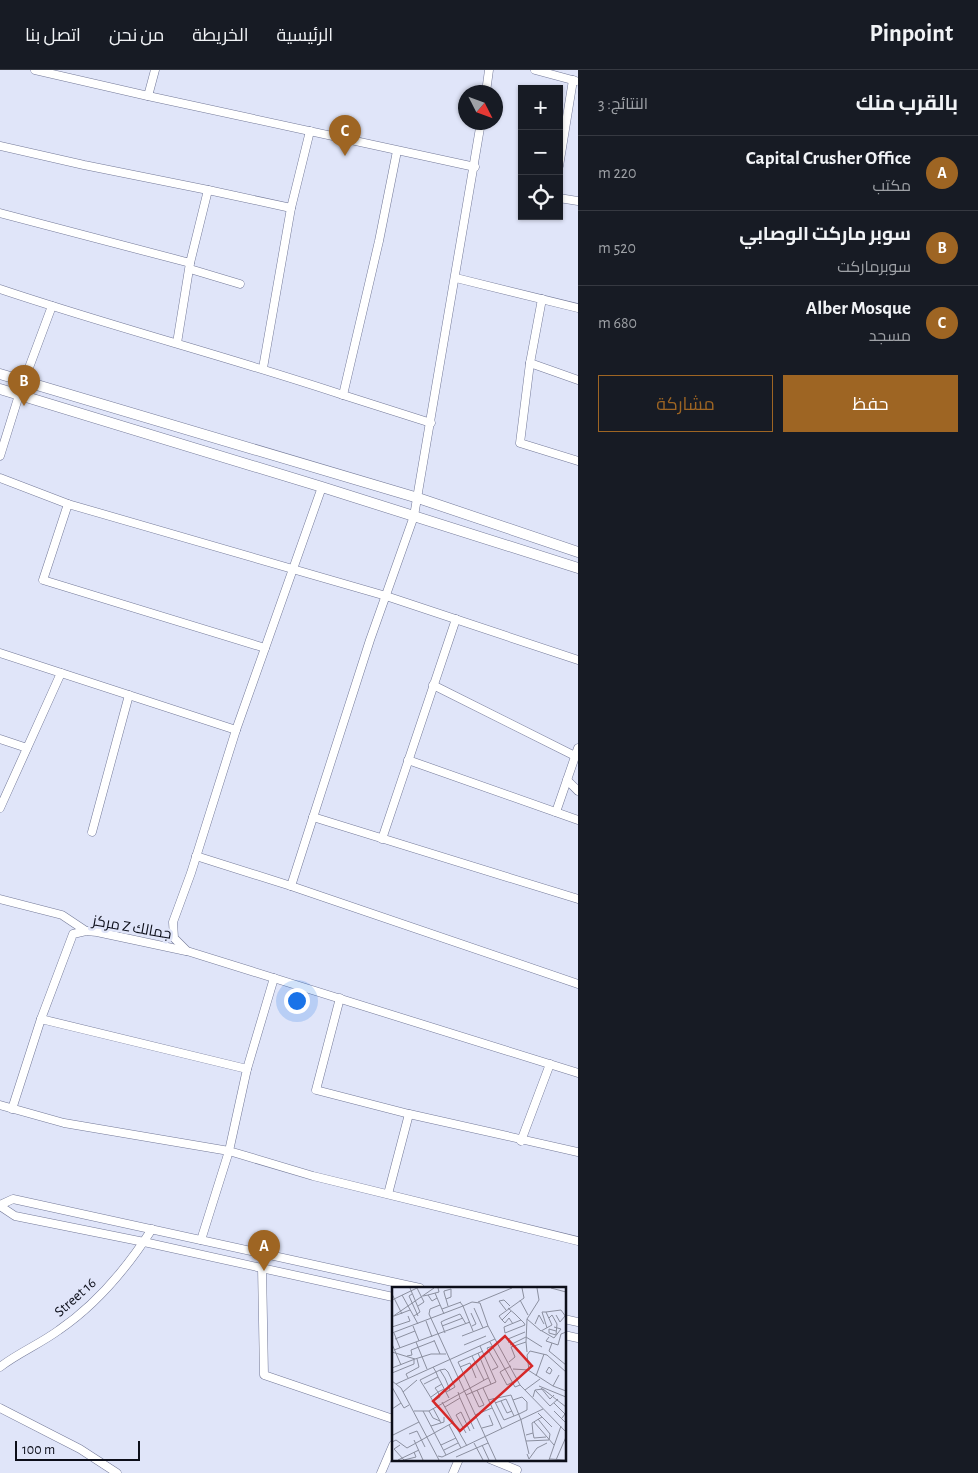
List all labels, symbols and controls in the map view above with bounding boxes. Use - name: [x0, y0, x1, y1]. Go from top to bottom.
- text: Pinpoint: [869, 22, 953, 46]
- text: اتصل بنا: [25, 27, 81, 45]
- text: من نحن: [109, 27, 164, 45]
- text: الخريطة: [192, 27, 249, 45]
- text: الرئيسية: [277, 27, 333, 45]
- north arrow: [458, 85, 503, 130]
- map controls: [518, 85, 563, 220]
- button: +: [518, 85, 563, 130]
- text: بالقرب منك: [856, 93, 958, 114]
- text: النتائج: 3: [598, 96, 648, 112]
- pin: C: [329, 115, 361, 156]
- button: −: [518, 130, 563, 175]
- text: Capital Crusher Office: [746, 149, 911, 168]
- text: 220 m: [598, 165, 636, 181]
- text: A: [937, 165, 947, 181]
- button: locate: [518, 175, 563, 220]
- text: مكتب: [872, 178, 911, 194]
- text: سوبر ماركت الوصابي: [739, 225, 911, 244]
- text: 520 m: [598, 240, 636, 256]
- text: B: [937, 240, 947, 256]
- text: سوبرماركت: [837, 259, 911, 275]
- text: Alber Mosque: [806, 299, 911, 318]
- text: 680 m: [598, 315, 637, 331]
- text: C: [938, 315, 946, 331]
- text: مسجد: [869, 328, 911, 344]
- pin: B: [8, 365, 40, 406]
- button: مشاركة: [598, 375, 773, 432]
- button: حفظ: [783, 375, 958, 432]
- street label: مركز Z جمالك: [90, 913, 173, 943]
- your location: [284, 988, 310, 1014]
- pin: A: [248, 1230, 280, 1271]
- street label: Street 16: [52, 1275, 99, 1320]
- inset map: [392, 1287, 566, 1460]
- scale bar: [15, 1438, 140, 1461]
- text: 100 m: [22, 1443, 55, 1457]

